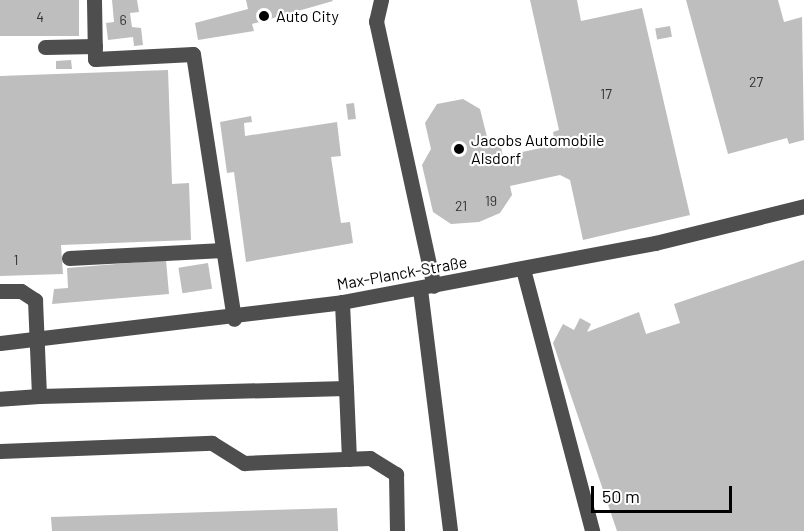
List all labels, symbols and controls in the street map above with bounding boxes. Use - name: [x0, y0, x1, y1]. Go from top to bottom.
- place label: Auto City: [276, 6, 339, 26]
- house number: 4: [36, 9, 44, 25]
- marker: Auto City: [257, 9, 271, 23]
- house number: 6: [119, 12, 127, 28]
- house number: 27: [749, 74, 763, 90]
- house number: 17: [600, 86, 612, 102]
- place label: Jacobs Automobile Alsdorf: [471, 130, 604, 168]
- marker: Jacobs Automobile Alsdorf: [452, 142, 466, 156]
- house number: 19: [485, 193, 497, 209]
- house number: 21: [455, 198, 467, 214]
- house number: 1: [14, 252, 18, 268]
- street label: Max-Planck-Straße: [335, 252, 469, 294]
- scale bar: [594, 474, 735, 512]
- text: 50 m: [602, 485, 640, 507]

